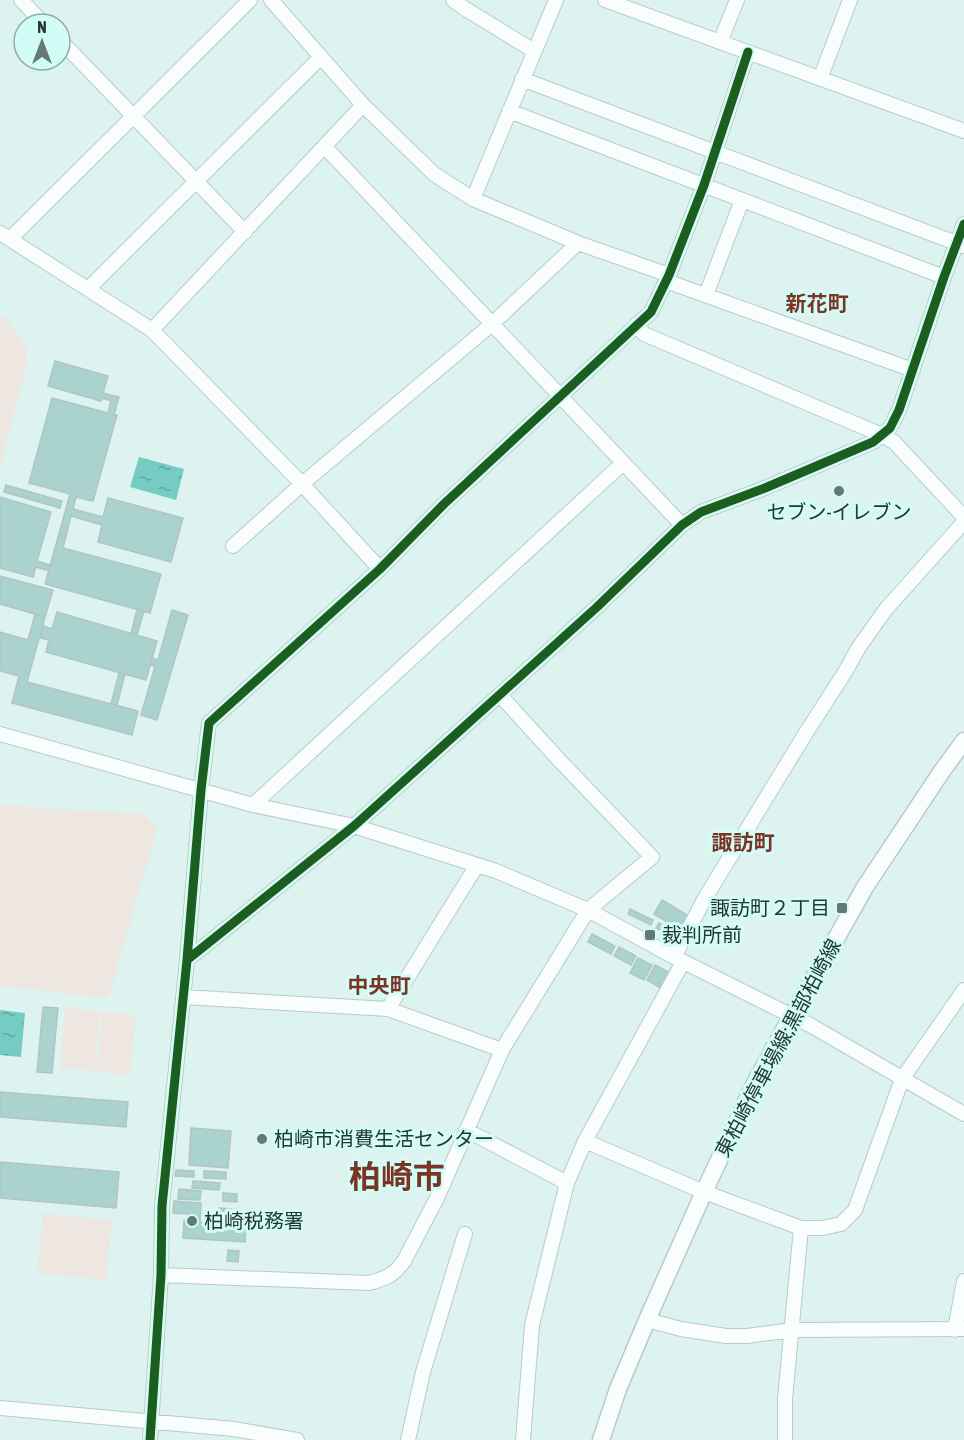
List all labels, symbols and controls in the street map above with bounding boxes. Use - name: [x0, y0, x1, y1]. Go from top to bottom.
- north arrow: [12, 12, 72, 72]
- text: N: [37, 18, 47, 36]
- district label: 新花町: [786, 291, 849, 315]
- marker: セブン-イレブン: [832, 484, 846, 498]
- place label: セブン-イレブン: [767, 500, 912, 523]
- district label: 諏訪町: [712, 830, 775, 854]
- place label: 諏訪町２丁目: [710, 896, 830, 919]
- marker: 諏訪町２丁目: [835, 901, 849, 915]
- place label: 裁判所前: [662, 923, 742, 946]
- marker: 裁判所前: [643, 928, 657, 942]
- street label: 東柏崎停車場線;黒部柏崎線: [710, 935, 845, 1161]
- district label: 中央町: [348, 973, 411, 997]
- place label: 柏崎市消費生活センター: [274, 1127, 494, 1150]
- marker: 柏崎市消費生活センター: [255, 1132, 269, 1146]
- district label: 柏崎市: [349, 1158, 445, 1195]
- place label: 柏崎税務署: [204, 1209, 304, 1232]
- marker: 柏崎税務署: [185, 1214, 199, 1228]

